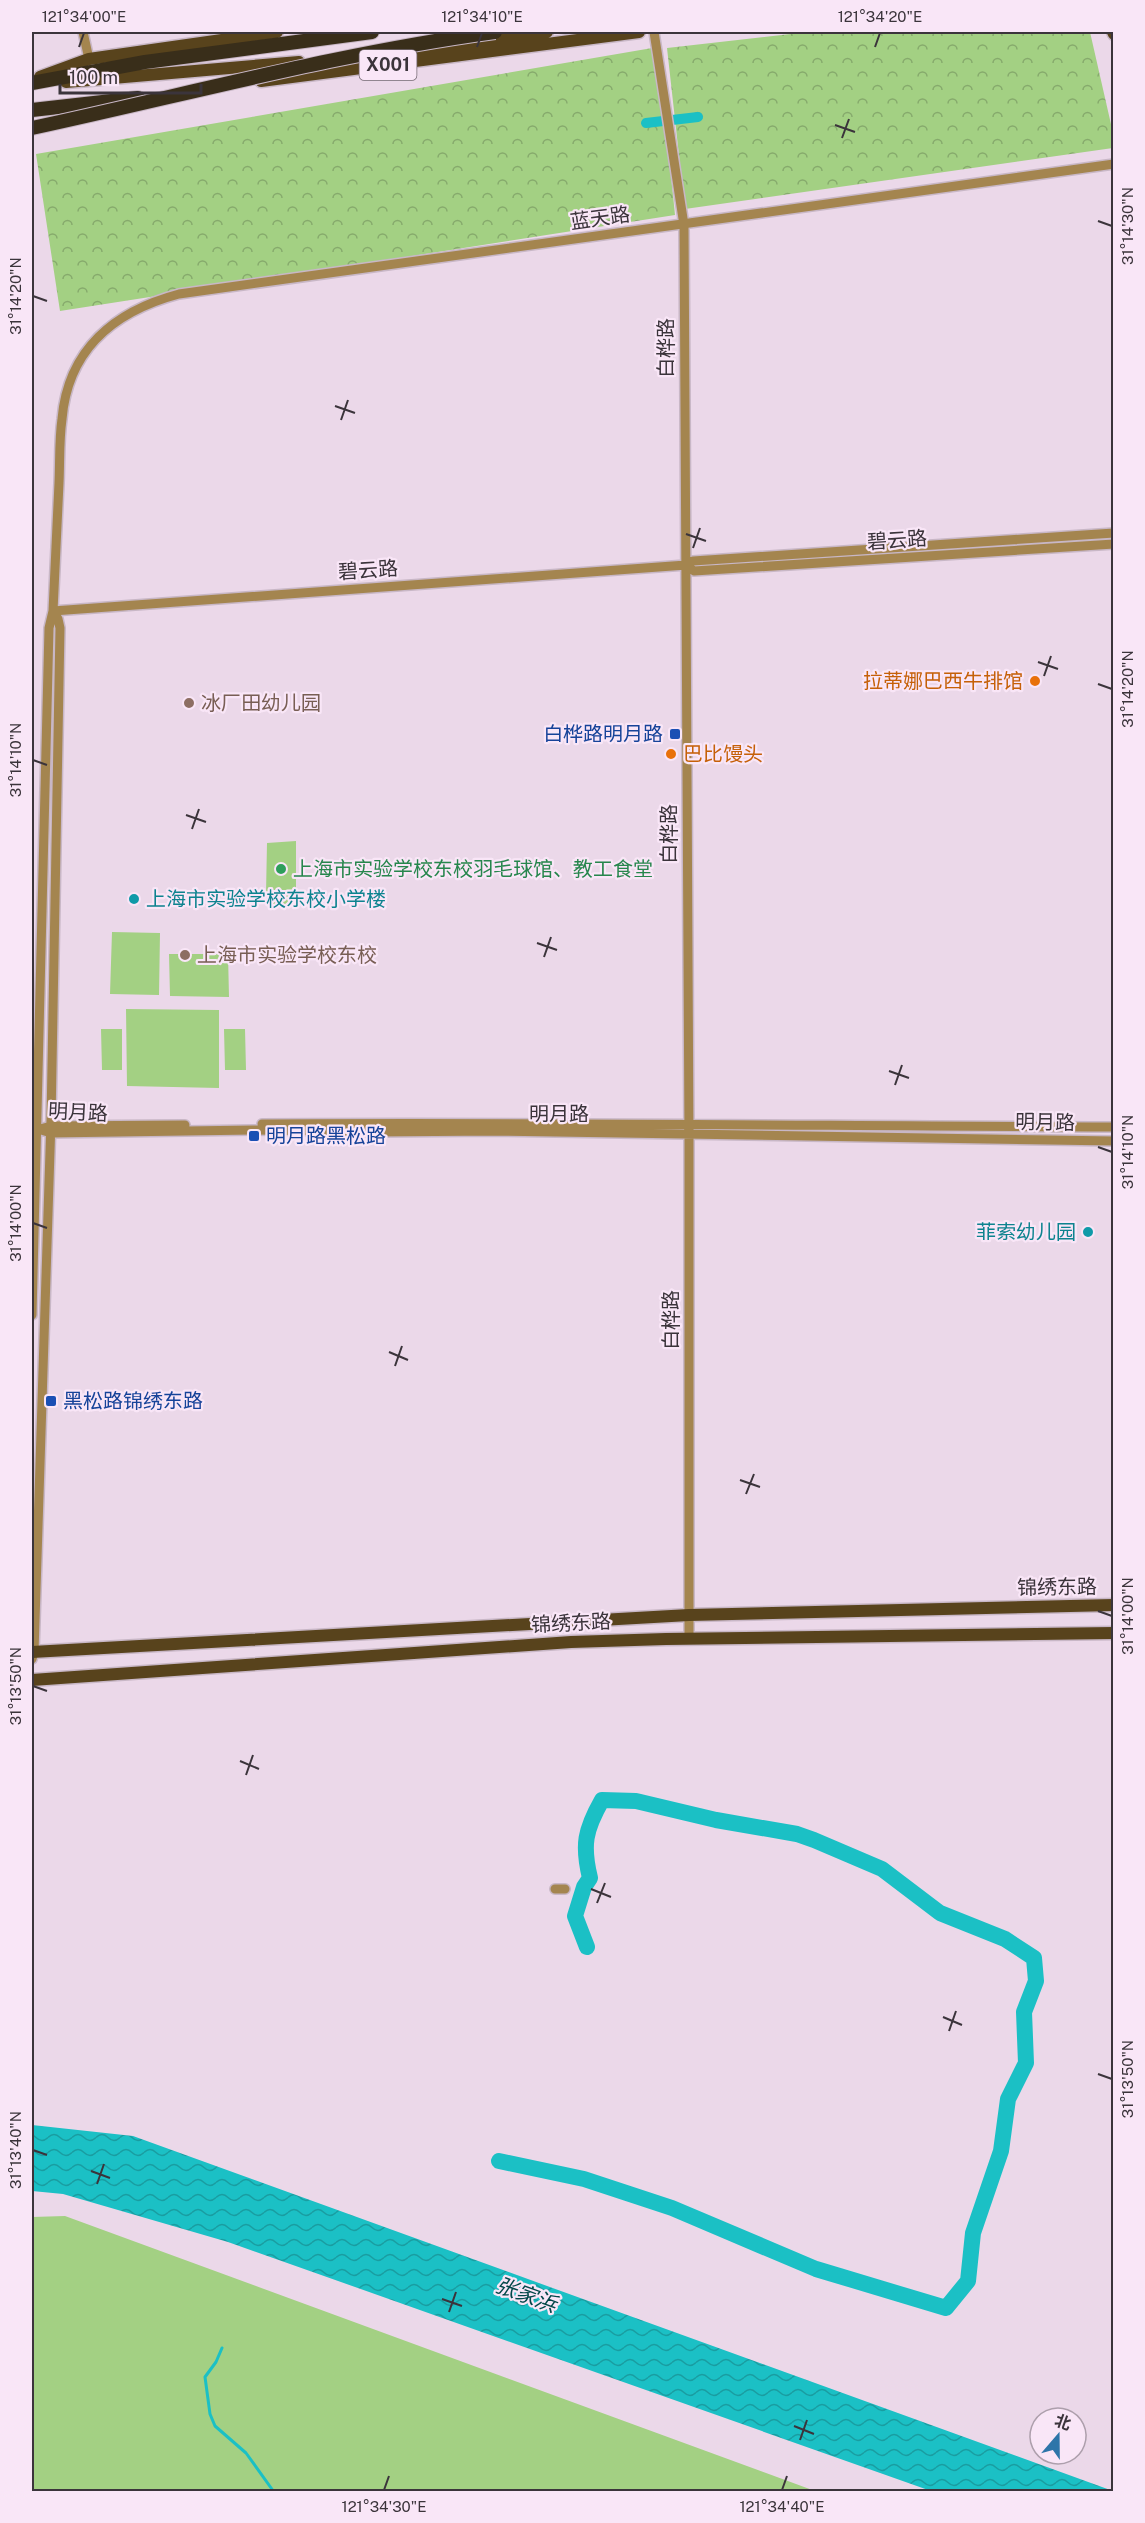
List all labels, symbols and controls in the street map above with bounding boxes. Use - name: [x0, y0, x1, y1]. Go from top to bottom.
- text: 121°34'00"E: [42, 8, 126, 25]
- text: 121°34'10"E: [441, 8, 523, 25]
- text: 121°34'20"E: [838, 8, 922, 25]
- road number: X001: [360, 50, 416, 80]
- scale bar: [60, 57, 201, 95]
- text: 100 m: [69, 67, 118, 88]
- text: 31°14'30"N: [1119, 187, 1136, 265]
- street label: 蓝天路: [569, 202, 631, 234]
- text: 31°14'20"N: [7, 257, 24, 335]
- street label: 白桦路: [654, 318, 678, 378]
- street label: 碧云路: [866, 526, 928, 554]
- street label: 碧云路: [337, 556, 399, 584]
- text: 31°14'20"N: [1119, 650, 1136, 728]
- place label: 拉蒂娜巴西牛排馆: [863, 669, 1023, 693]
- marker: 拉蒂娜巴西牛排馆: [1028, 674, 1042, 688]
- place label: 冰厂田幼儿园: [201, 691, 321, 715]
- marker: 冰厂田幼儿园: [182, 696, 196, 710]
- place label: 白桦路明月路: [543, 722, 663, 746]
- text: 31°14'10"N: [7, 723, 24, 797]
- marker: 白桦路明月路: [668, 727, 682, 741]
- place label: 巴比馒头: [683, 742, 763, 766]
- marker: 巴比馒头: [664, 747, 678, 761]
- street label: 白桦路: [657, 804, 681, 864]
- place label: 上海市实验学校东校羽毛球馆、教工食堂: [293, 857, 653, 881]
- marker: 上海市实验学校东校羽毛球馆、教工食堂: [274, 862, 288, 876]
- place label: 上海市实验学校东校小学楼: [146, 887, 386, 911]
- marker: 上海市实验学校东校小学楼: [127, 892, 141, 906]
- place label: 上海市实验学校东校: [197, 943, 377, 967]
- marker: 上海市实验学校东校: [178, 948, 192, 962]
- street label: 明月路: [47, 1098, 109, 1126]
- street label: 明月路: [529, 1102, 589, 1126]
- street label: 明月路: [1015, 1109, 1075, 1135]
- text: 31°14'10"N: [1119, 1115, 1136, 1189]
- place label: 明月路黑松路: [266, 1124, 386, 1148]
- marker: 明月路黑松路: [247, 1129, 261, 1143]
- text: 31°14'00"N: [7, 1184, 24, 1262]
- place label: 菲索幼儿园: [976, 1220, 1076, 1244]
- marker: 菲索幼儿园: [1081, 1225, 1095, 1239]
- street label: 白桦路: [659, 1290, 683, 1350]
- place label: 黑松路锦绣东路: [63, 1389, 203, 1413]
- marker: 黑松路锦绣东路: [44, 1394, 58, 1408]
- street label: 锦绣东路: [1017, 1574, 1097, 1600]
- text: 31°14'00"N: [1119, 1577, 1136, 1655]
- street label: 锦绣东路: [530, 1609, 612, 1637]
- text: 31°13'50"N: [7, 1647, 24, 1725]
- text: 31°13'50"N: [1119, 2040, 1136, 2118]
- text: 31°13'40"N: [7, 2111, 24, 2189]
- water label: 张家浜: [492, 2272, 562, 2318]
- north arrow: [1028, 2406, 1088, 2466]
- text: 北: [1052, 2411, 1074, 2434]
- text: 121°34'30"E: [342, 2498, 426, 2515]
- text: 121°34'40"E: [740, 2498, 824, 2515]

